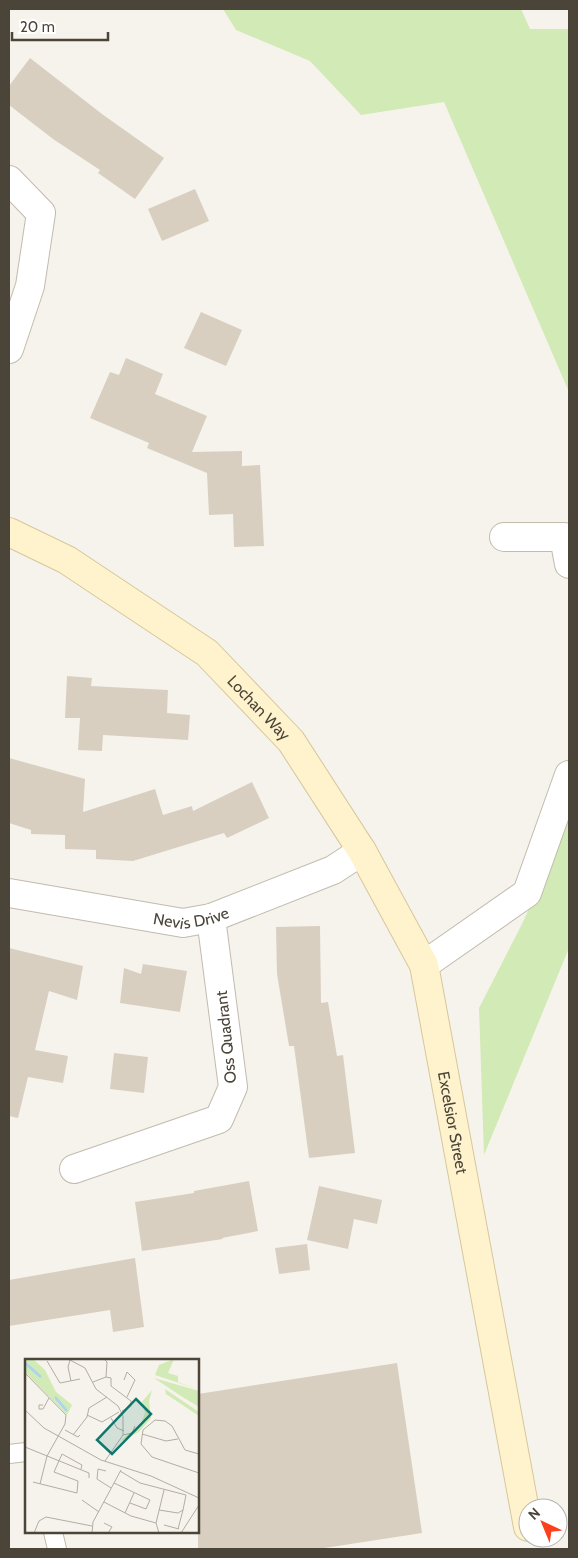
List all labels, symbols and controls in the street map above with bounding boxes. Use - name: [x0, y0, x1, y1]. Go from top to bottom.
- scale bar: [12, 10, 109, 42]
- text: 20 m: [20, 18, 55, 36]
- street label: Lochan Way: [224, 671, 295, 744]
- street label: Nevis Drive: [152, 902, 232, 932]
- street label: Oss Quadrant: [212, 989, 240, 1084]
- street label: Excelsior Street: [434, 1070, 472, 1176]
- inset map: [25, 1359, 199, 1533]
- north arrow: [518, 1498, 568, 1548]
- text: N: [524, 1504, 544, 1524]

